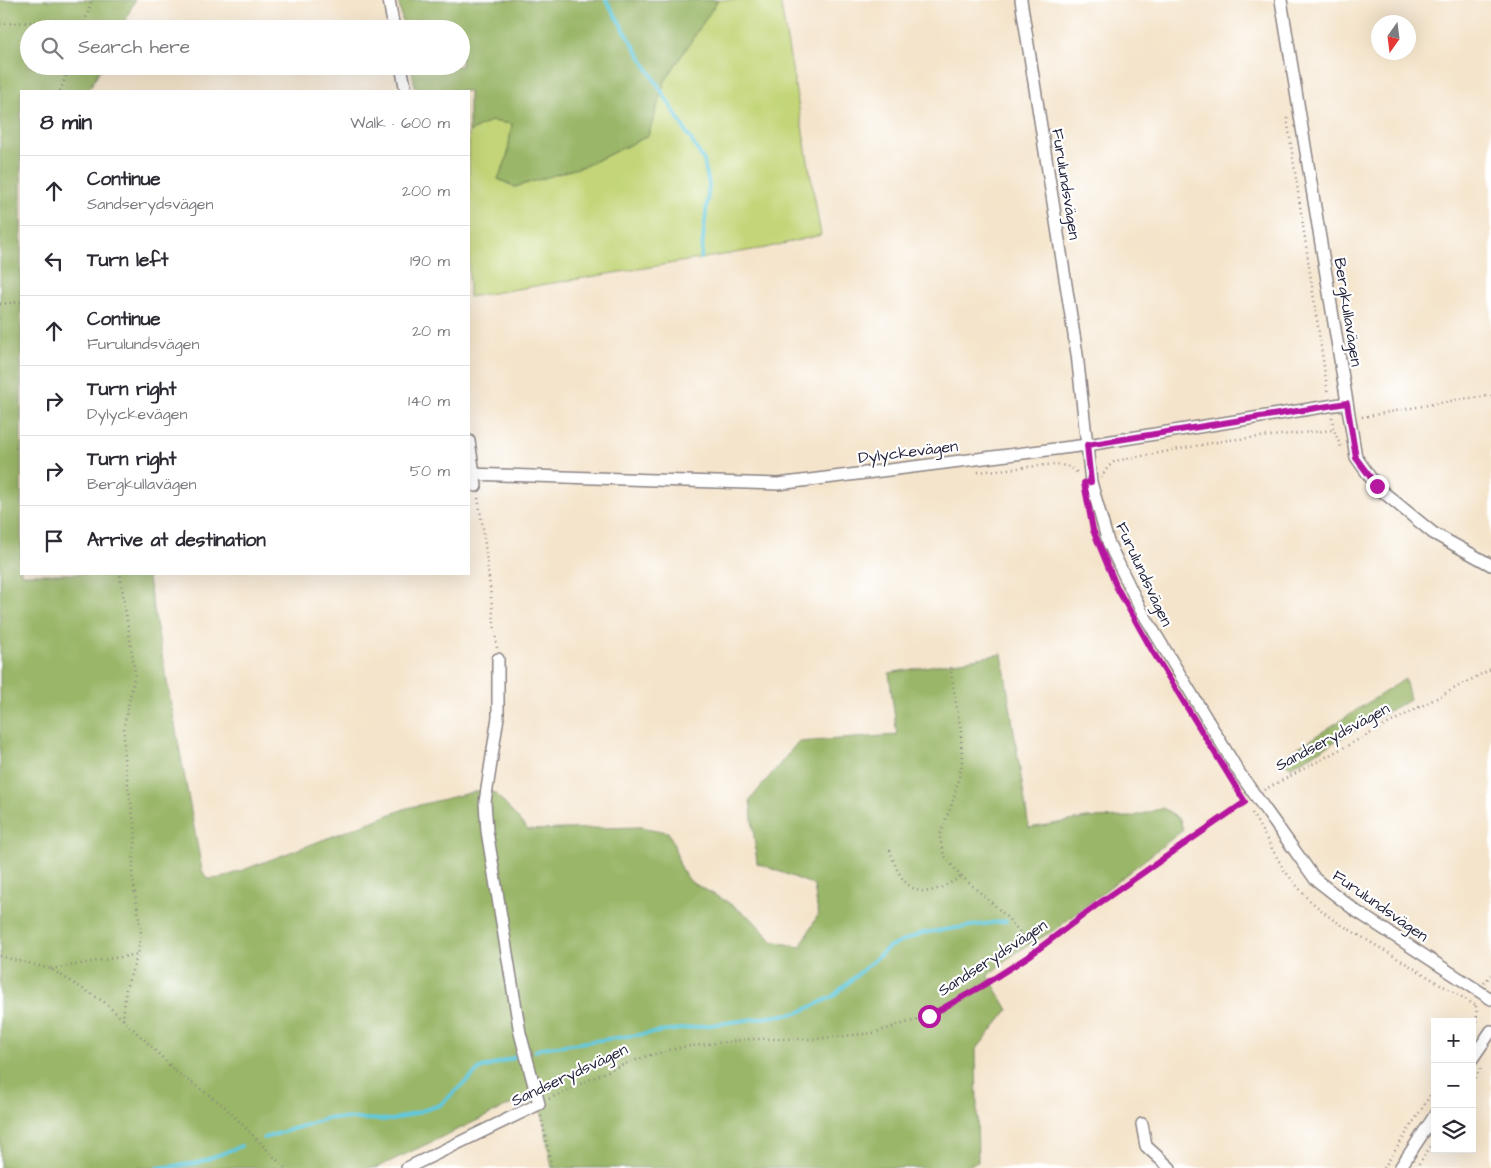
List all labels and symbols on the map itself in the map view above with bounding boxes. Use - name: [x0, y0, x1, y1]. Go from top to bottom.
- north arrow: [1371, 15, 1416, 60]
- street label: Furulundsvägen: [1045, 127, 1086, 242]
- street label: Bergkullavägen: [1328, 256, 1367, 368]
- street label: Dylyckevägen: [857, 435, 959, 470]
- route end: [1366, 475, 1389, 498]
- street label: Furulundsvägen: [1109, 519, 1178, 630]
- street label: Sandserydsvägen: [1271, 697, 1394, 777]
- street label: Furulundsvägen: [1328, 865, 1433, 948]
- street label: Sandserydsvägen: [934, 914, 1052, 1002]
- route start: [918, 1005, 941, 1028]
- street label: Sandserydsvägen: [507, 1038, 632, 1113]

